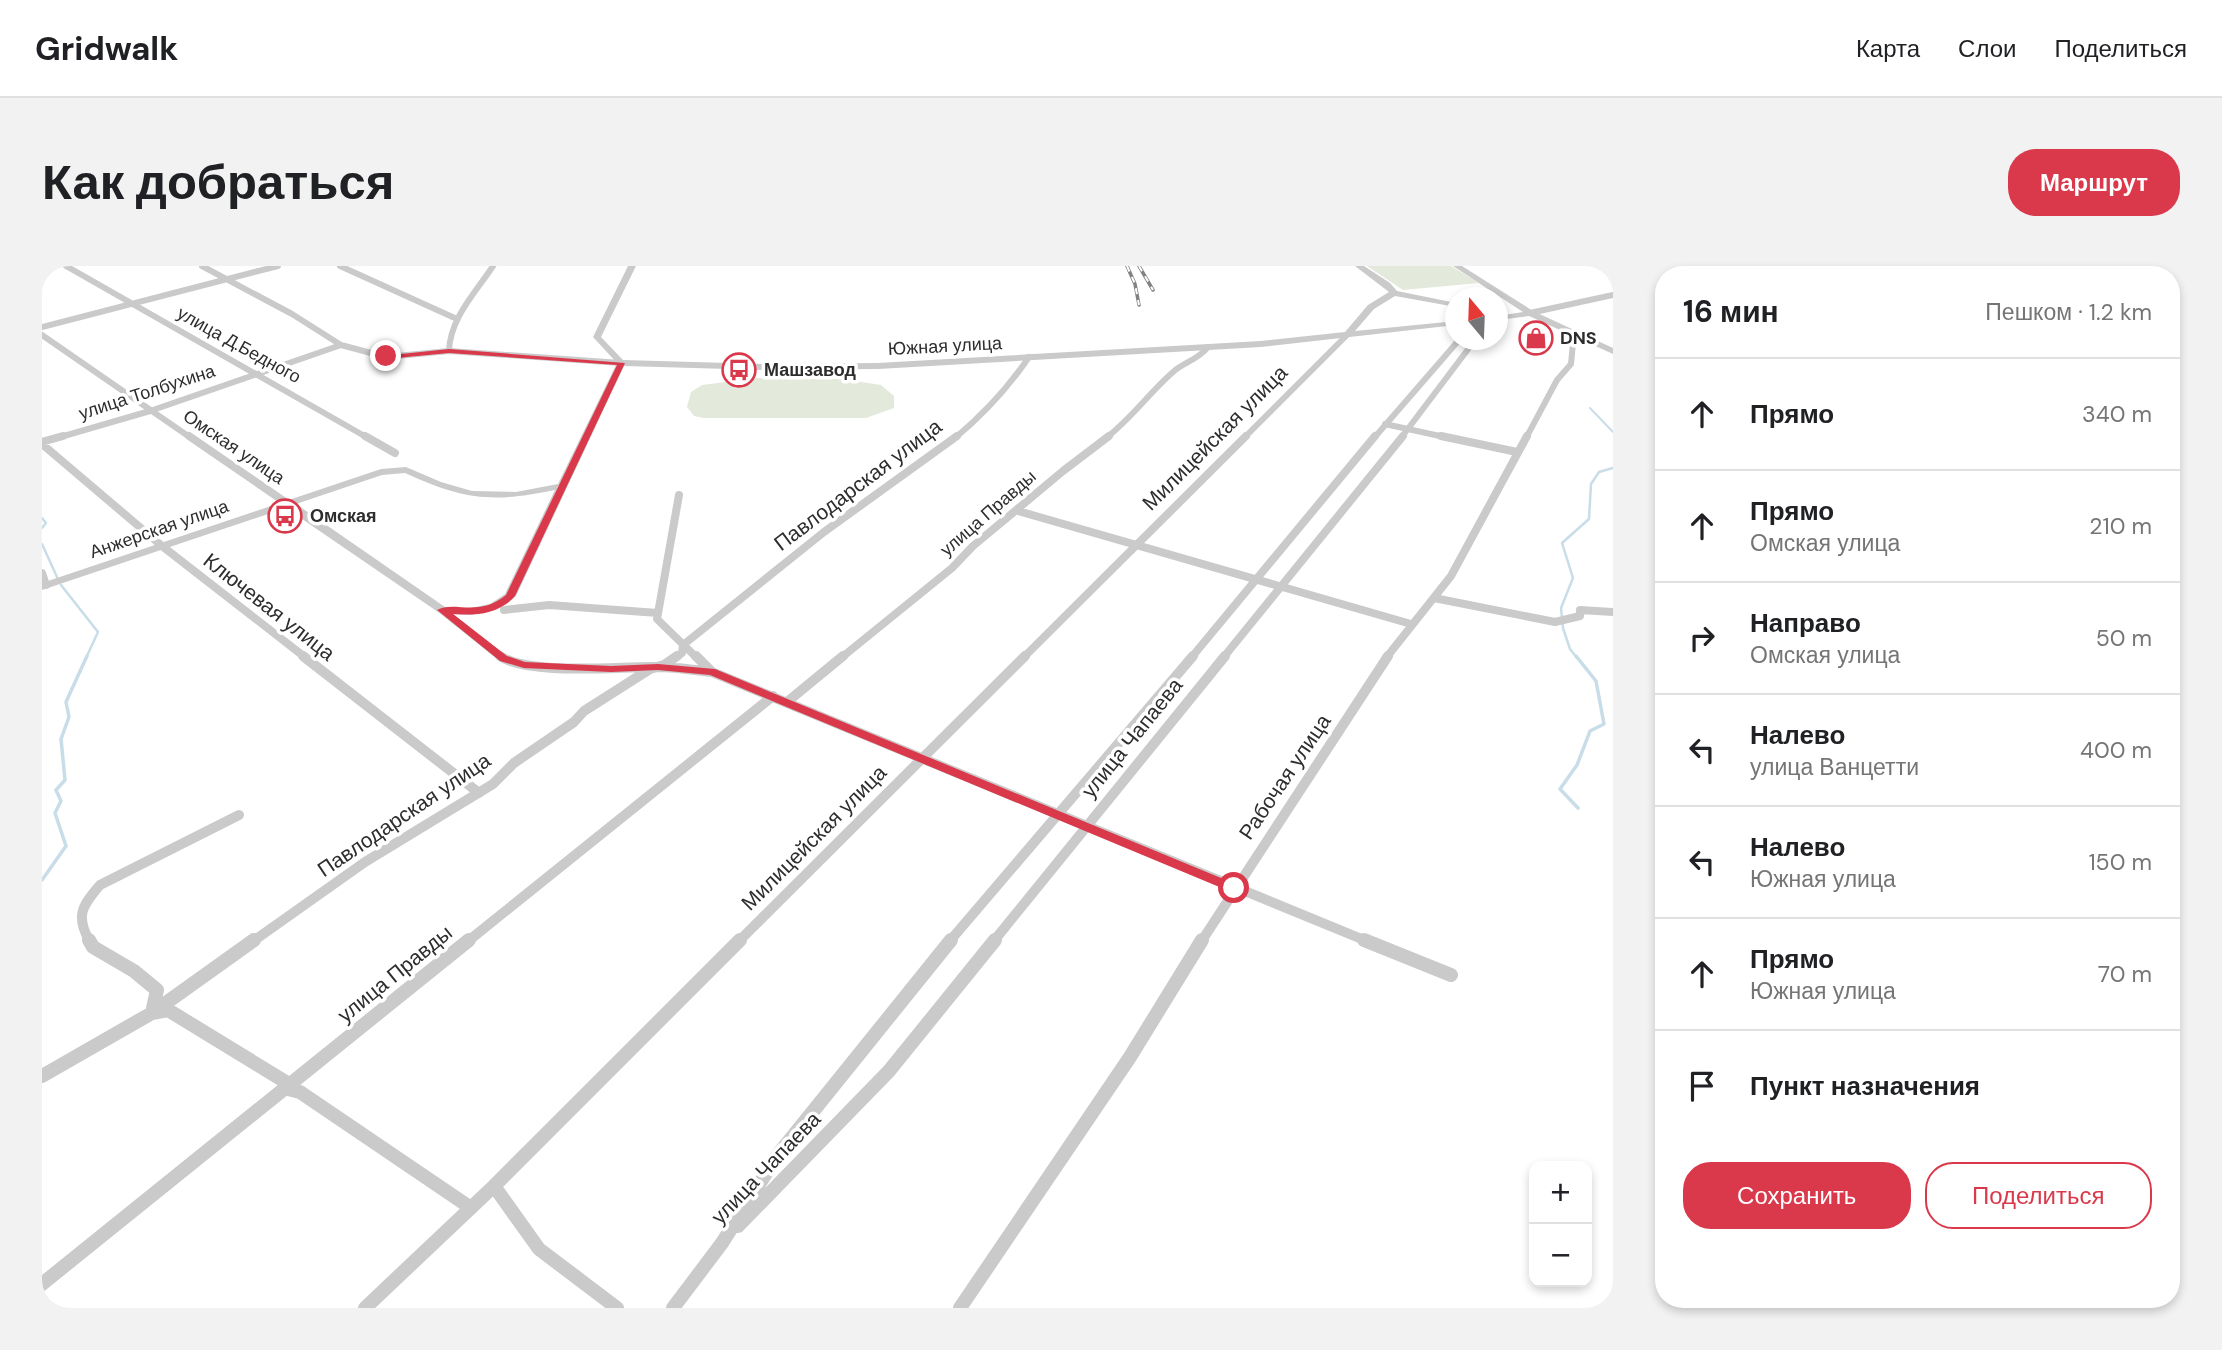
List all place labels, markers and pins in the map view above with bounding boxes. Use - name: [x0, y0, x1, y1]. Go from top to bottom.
- shop icon: DNS: [1517, 319, 1555, 357]
- place label: DNS: [1560, 326, 1597, 350]
- bus stop icon: Машзавод: [720, 351, 758, 389]
- place label: Машзавод: [764, 358, 857, 382]
- bus stop icon: Омская: [266, 497, 304, 535]
- place label: Омская: [310, 504, 377, 528]

